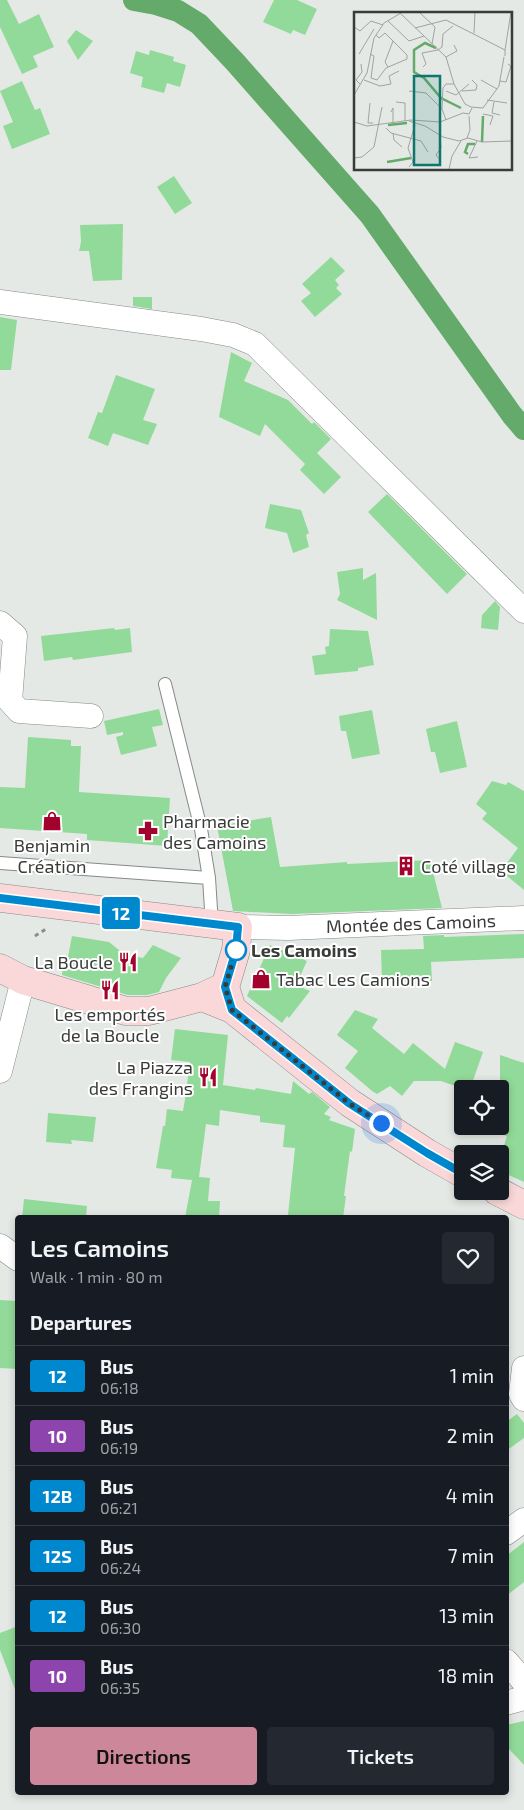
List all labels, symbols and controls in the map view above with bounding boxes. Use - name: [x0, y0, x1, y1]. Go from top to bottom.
- inset map: [354, 12, 512, 170]
- shop icon: Benjamin Création: [41, 810, 63, 832]
- place label: Pharmacie des Camoins: [163, 810, 266, 853]
- pharmacy icon: Pharmacie des Camoins: [137, 820, 159, 842]
- place label: Benjamin Création: [14, 834, 90, 877]
- building icon: Coté village: [395, 855, 417, 877]
- place label: Coté village: [421, 855, 516, 877]
- line badge: 12: [98, 897, 144, 929]
- text: 12: [112, 902, 130, 924]
- street label: Montée des Camoins: [326, 909, 496, 937]
- marker: Les Camoins: [225, 939, 247, 961]
- place label: Les Camoins: [251, 939, 357, 961]
- place label: La Boucle: [34, 951, 113, 973]
- restaurant icon: La Boucle: [117, 951, 139, 973]
- shop icon: Tabac Les Camions: [250, 968, 272, 990]
- place label: Tabac Les Camions: [276, 968, 430, 990]
- restaurant icon: Les emportés de la Boucle: [99, 979, 121, 1001]
- place label: Les emportés de la Boucle: [54, 1003, 166, 1046]
- place label: La Piazza des Frangins: [89, 1056, 193, 1099]
- restaurant icon: La Piazza des Frangins: [197, 1066, 219, 1088]
- map controls: [454, 1080, 509, 1200]
- button: locate: [454, 1080, 509, 1135]
- your location: [369, 1111, 394, 1136]
- button: layers: [454, 1145, 509, 1200]
- button: heart: [442, 1232, 494, 1284]
- text: Les Camoins: [30, 1233, 169, 1262]
- text: Walk · 1 min · 80 m: [30, 1267, 162, 1286]
- text: Departures: [30, 1311, 132, 1334]
- text: Bus: [100, 1355, 134, 1378]
- text: 1 min: [450, 1364, 494, 1387]
- text: 12: [48, 1365, 67, 1387]
- text: 06:18: [100, 1378, 139, 1397]
- text: Bus: [100, 1415, 134, 1438]
- text: 2 min: [447, 1424, 494, 1447]
- text: 10: [48, 1425, 67, 1447]
- text: 06:19: [100, 1438, 138, 1457]
- text: Bus: [100, 1475, 134, 1498]
- text: 4 min: [446, 1484, 494, 1507]
- text: 12B: [43, 1485, 72, 1507]
- text: 06:21: [100, 1498, 138, 1517]
- text: Bus: [100, 1535, 134, 1558]
- text: 7 min: [448, 1544, 494, 1567]
- text: 12S: [43, 1545, 72, 1567]
- text: 06:24: [100, 1558, 141, 1577]
- text: Bus: [100, 1595, 134, 1618]
- text: 13 min: [439, 1604, 494, 1627]
- text: 12: [48, 1605, 67, 1627]
- text: 06:30: [100, 1618, 141, 1637]
- text: Bus: [100, 1655, 134, 1678]
- text: 18 min: [438, 1664, 494, 1687]
- text: 10: [48, 1665, 67, 1687]
- text: 06:35: [100, 1678, 140, 1697]
- button: Directions: [30, 1727, 257, 1785]
- button: Tickets: [267, 1727, 494, 1785]

